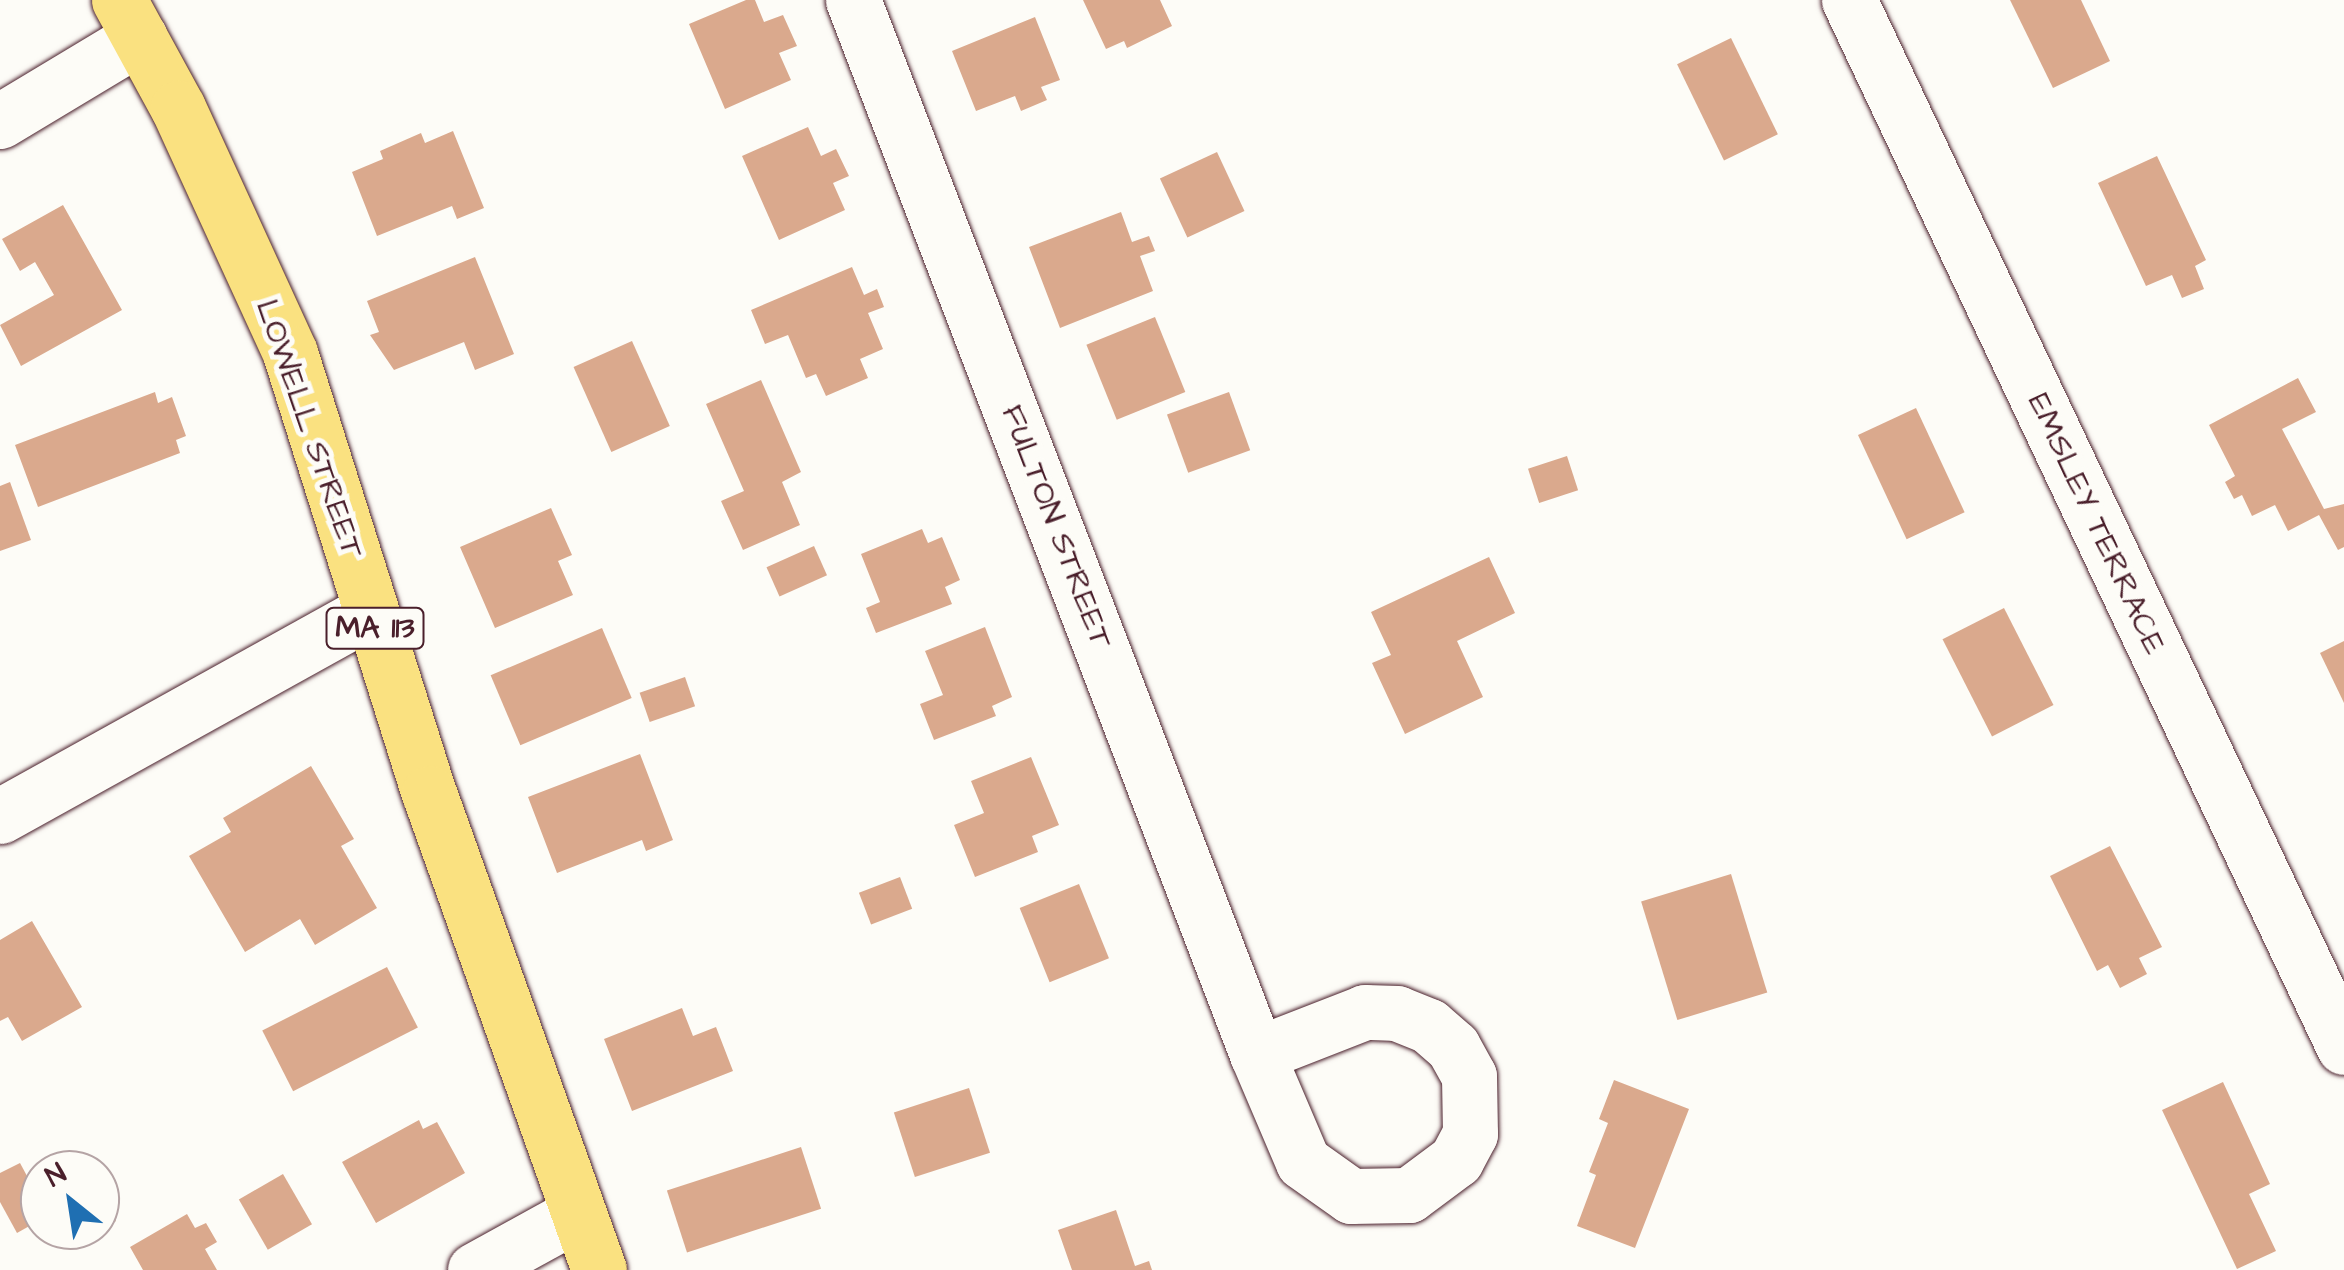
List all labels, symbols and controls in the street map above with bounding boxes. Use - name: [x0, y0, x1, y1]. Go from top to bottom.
- street label: LOWELL STREET: [247, 295, 371, 563]
- street label: EMSLEY TERRACE: [2019, 387, 2173, 661]
- street label: FULTON STREET: [992, 400, 1120, 654]
- road number: MA 113: [325, 603, 425, 653]
- north arrow: [20, 1150, 120, 1250]
- text: N: [38, 1154, 73, 1197]

